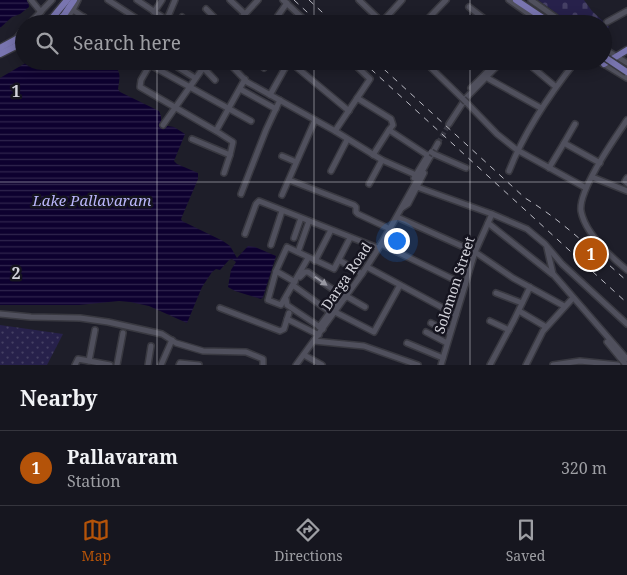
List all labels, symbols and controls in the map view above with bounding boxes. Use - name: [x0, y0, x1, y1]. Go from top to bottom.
- search box: [15, 15, 612, 70]
- icon: search: [33, 29, 61, 57]
- text: Search here: [73, 30, 181, 56]
- text: 1: [11, 80, 21, 102]
- water label: Lake Pallavaram: [32, 190, 152, 210]
- your location: [384, 228, 410, 254]
- street label: Solomon Street: [429, 234, 479, 336]
- pin: 1: [575, 235, 607, 273]
- street label: Darga Road: [316, 238, 376, 313]
- text: 2: [11, 262, 21, 284]
- one-way arrow: [314, 276, 327, 286]
- text: Nearby: [20, 384, 98, 412]
- text: Pallavaram: [67, 444, 178, 470]
- text: 1: [31, 457, 41, 479]
- text: 320 m: [561, 457, 607, 479]
- text: Station: [67, 470, 121, 492]
- tab: Map: [82, 516, 111, 565]
- tab: Directions: [274, 516, 343, 565]
- tab: Saved: [506, 516, 545, 565]

